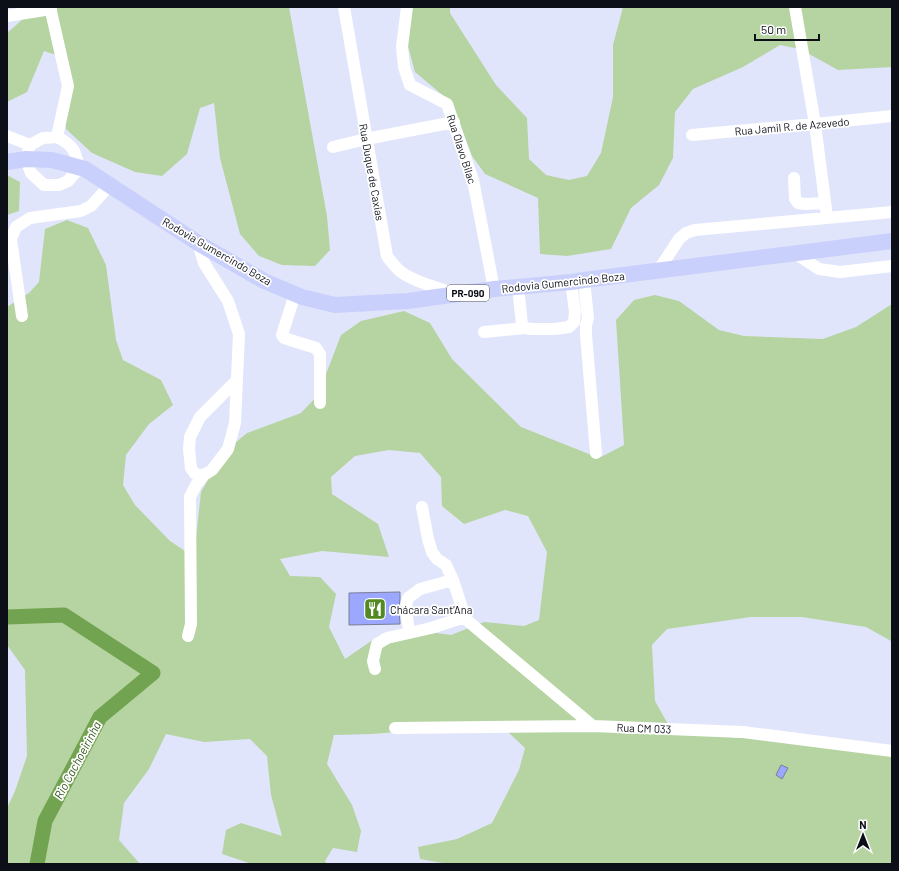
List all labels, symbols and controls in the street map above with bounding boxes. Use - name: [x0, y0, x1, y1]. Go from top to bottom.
- scale bar: [755, 16, 819, 42]
- text: 50 m: [761, 22, 786, 36]
- street label: Rua Olavo Bilac: [445, 113, 479, 186]
- street label: Rua Jamil R. de Azevedo: [734, 114, 850, 138]
- street label: Rua Duque de Caxias: [357, 122, 387, 222]
- street label: Rodovia Gumercindo Boza: [160, 214, 274, 288]
- street label: Rodovia Gumercindo Boza: [501, 269, 625, 295]
- road number: PR-090: [447, 285, 489, 301]
- restaurant icon: Chácara Sant'Ana: [362, 596, 388, 622]
- place label: Chácara Sant'Ana: [390, 603, 472, 616]
- water label: Rio Cachoeirinha: [51, 719, 103, 801]
- street label: Rua CM 033: [616, 721, 672, 735]
- north arrow: [843, 815, 883, 855]
- text: N: [859, 818, 867, 831]

